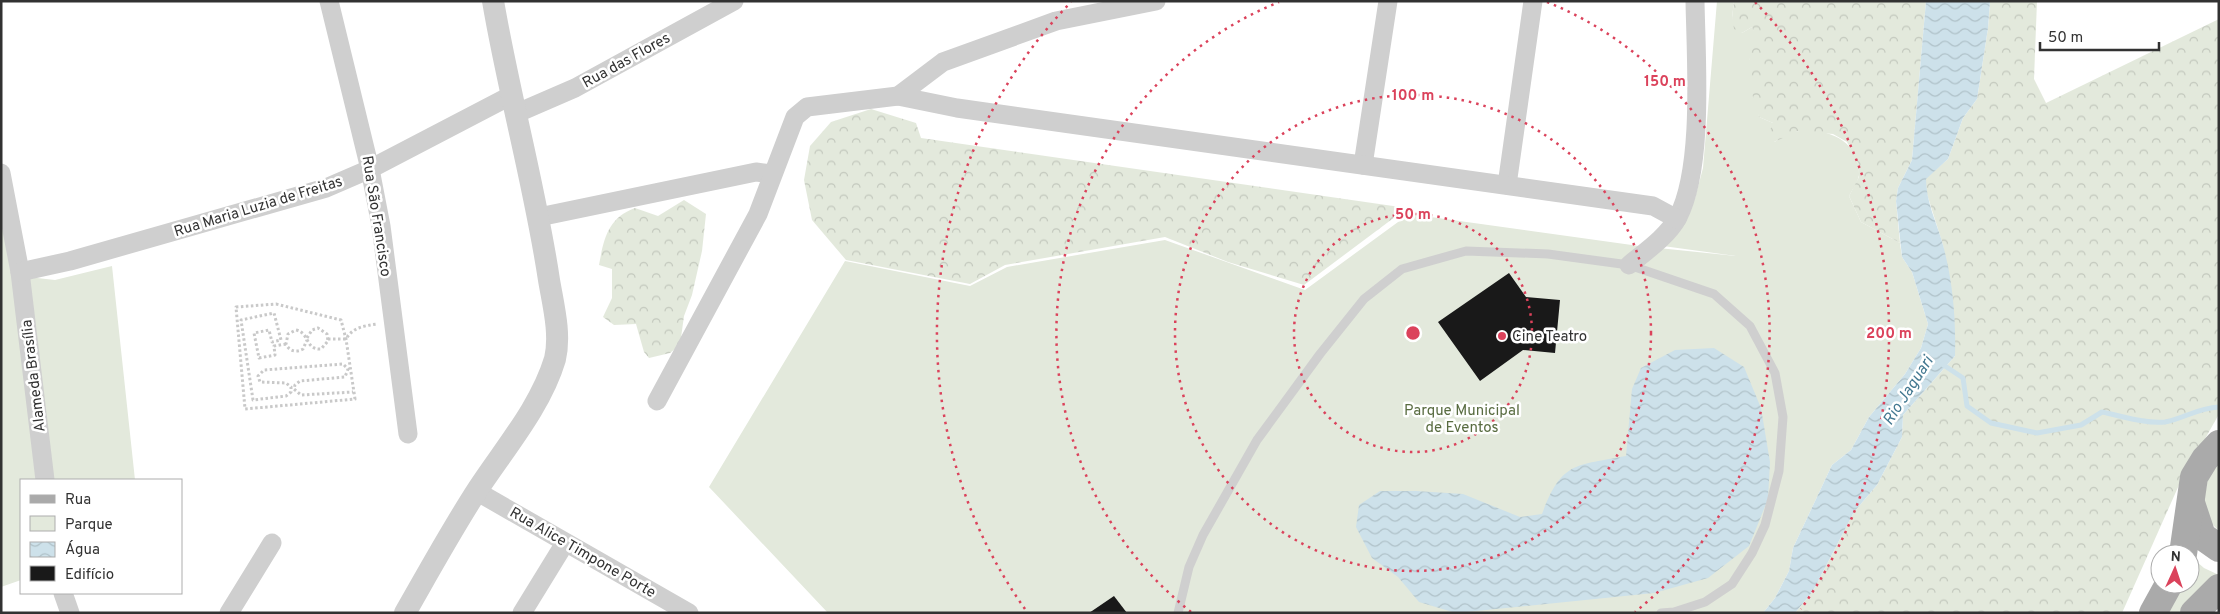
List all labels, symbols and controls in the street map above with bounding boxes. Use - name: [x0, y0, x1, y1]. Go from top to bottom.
- scale bar: [2040, 20, 2159, 52]
- street label: Rua das Flores: [579, 29, 674, 93]
- text: 50 m: [2048, 29, 2083, 48]
- text: 150 m: [1644, 73, 1686, 92]
- text: 100 m: [1392, 87, 1434, 106]
- street label: Rua São Francisco: [357, 154, 394, 278]
- street label: Rua Maria Luzia de Freitas: [172, 173, 345, 242]
- text: 50 m: [1395, 206, 1431, 225]
- street label: Alameda Brasília: [18, 319, 51, 433]
- centre of rings: [1404, 324, 1422, 342]
- text: 200 m: [1866, 325, 1912, 344]
- place label: Cine Teatro: [1512, 328, 1587, 347]
- marker: Cine Teatro: [1496, 330, 1508, 342]
- water label: Rio Jaguari: [1879, 352, 1939, 429]
- park label: Parque Municipal de Eventos: [1404, 402, 1520, 438]
- legend: [20, 479, 182, 594]
- text: Rua: [65, 491, 91, 510]
- street label: Rua Alice Timpone Porte: [506, 504, 659, 603]
- text: Parque: [65, 516, 113, 535]
- text: Água: [65, 540, 100, 560]
- north arrow: [2150, 544, 2200, 594]
- text: N: [2170, 549, 2181, 566]
- text: Edifício: [65, 566, 114, 585]

